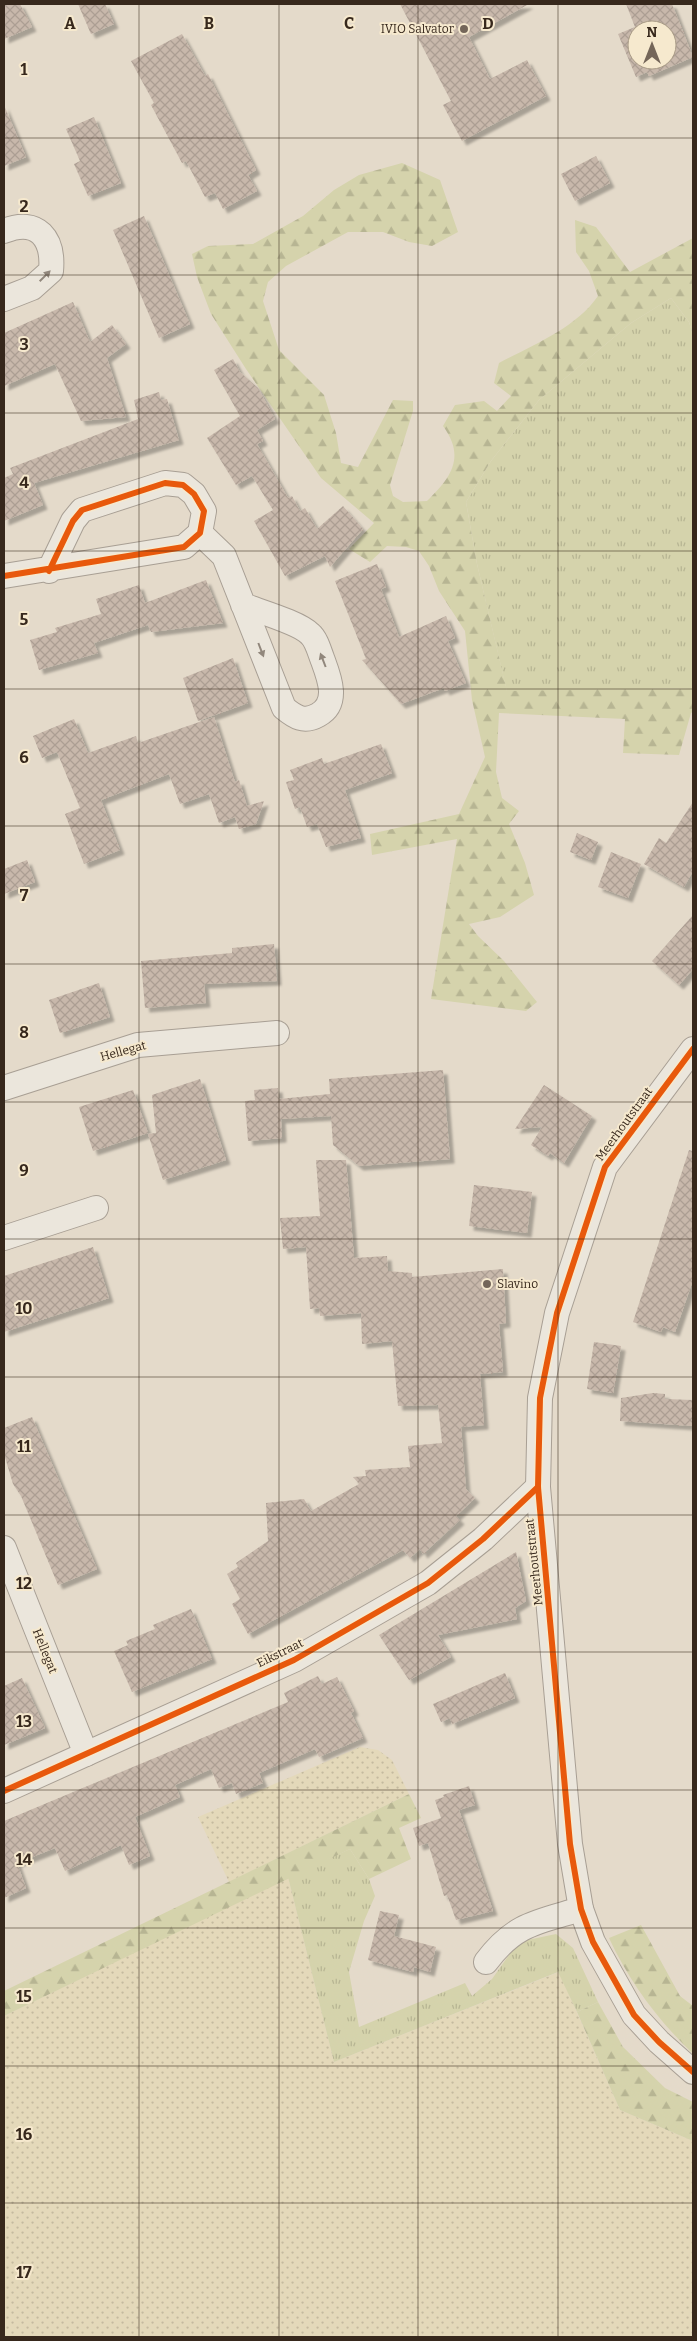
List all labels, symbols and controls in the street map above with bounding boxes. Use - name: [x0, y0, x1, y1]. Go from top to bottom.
- text: A: [64, 14, 76, 33]
- text: B: [204, 14, 214, 33]
- text: C: [344, 14, 354, 33]
- text: D: [482, 14, 494, 33]
- north arrow: [627, 20, 677, 70]
- place label: IVIO Salvator: [381, 22, 455, 36]
- marker: IVIO Salvator: [458, 23, 470, 35]
- text: N: [647, 24, 658, 41]
- text: 1: [21, 60, 28, 79]
- text: 2: [19, 197, 29, 216]
- one-way arrow: [39, 270, 51, 282]
- text: 3: [19, 335, 29, 354]
- text: 4: [19, 473, 29, 492]
- text: 5: [20, 610, 29, 629]
- one-way arrow: [257, 643, 265, 658]
- one-way arrow: [319, 653, 326, 668]
- text: 6: [19, 748, 29, 767]
- text: 7: [20, 886, 29, 905]
- text: 8: [19, 1023, 29, 1042]
- street label: Hellegat: [99, 1038, 148, 1064]
- street label: Meerhoutstraat: [593, 1084, 656, 1163]
- text: 9: [19, 1161, 29, 1180]
- place label: Slavino: [497, 1277, 538, 1291]
- marker: Slavino: [481, 1278, 493, 1290]
- text: 10: [15, 1299, 33, 1318]
- text: 11: [17, 1437, 31, 1456]
- street label: Meerhoutstraat: [522, 1517, 546, 1606]
- text: 12: [16, 1574, 32, 1593]
- street label: Hellegat: [30, 1627, 61, 1676]
- street label: Eikstraat: [255, 1636, 306, 1670]
- text: 13: [16, 1712, 32, 1731]
- text: 14: [16, 1850, 33, 1869]
- text: 15: [16, 1987, 32, 2006]
- text: 16: [16, 2125, 33, 2144]
- text: 17: [16, 2263, 32, 2282]

